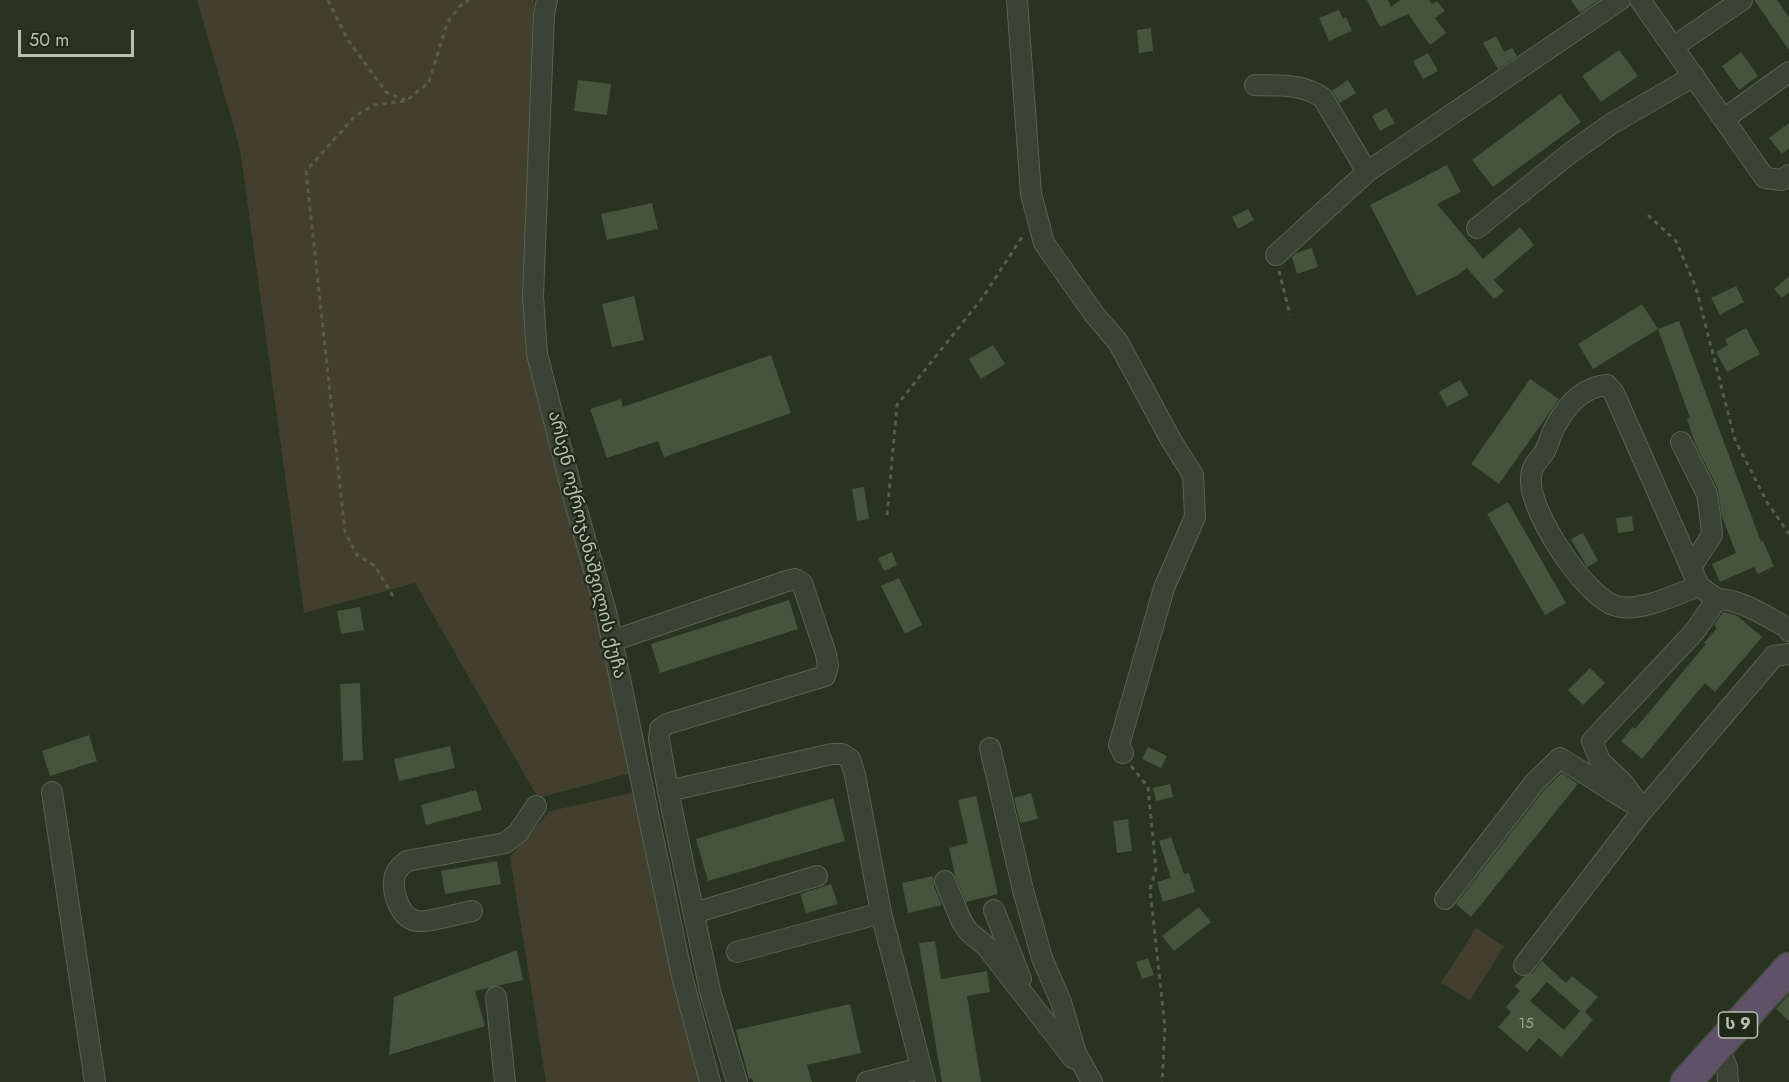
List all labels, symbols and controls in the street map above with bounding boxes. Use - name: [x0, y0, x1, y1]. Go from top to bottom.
- scale bar: [21, 18, 136, 56]
- text: 50 m: [29, 27, 69, 53]
- street label: არსენ ოქროჯანაშვილის ქუჩა: [542, 409, 630, 681]
- road number: ს 9: [1718, 1012, 1758, 1038]
- house number: 15: [1518, 1015, 1534, 1033]

